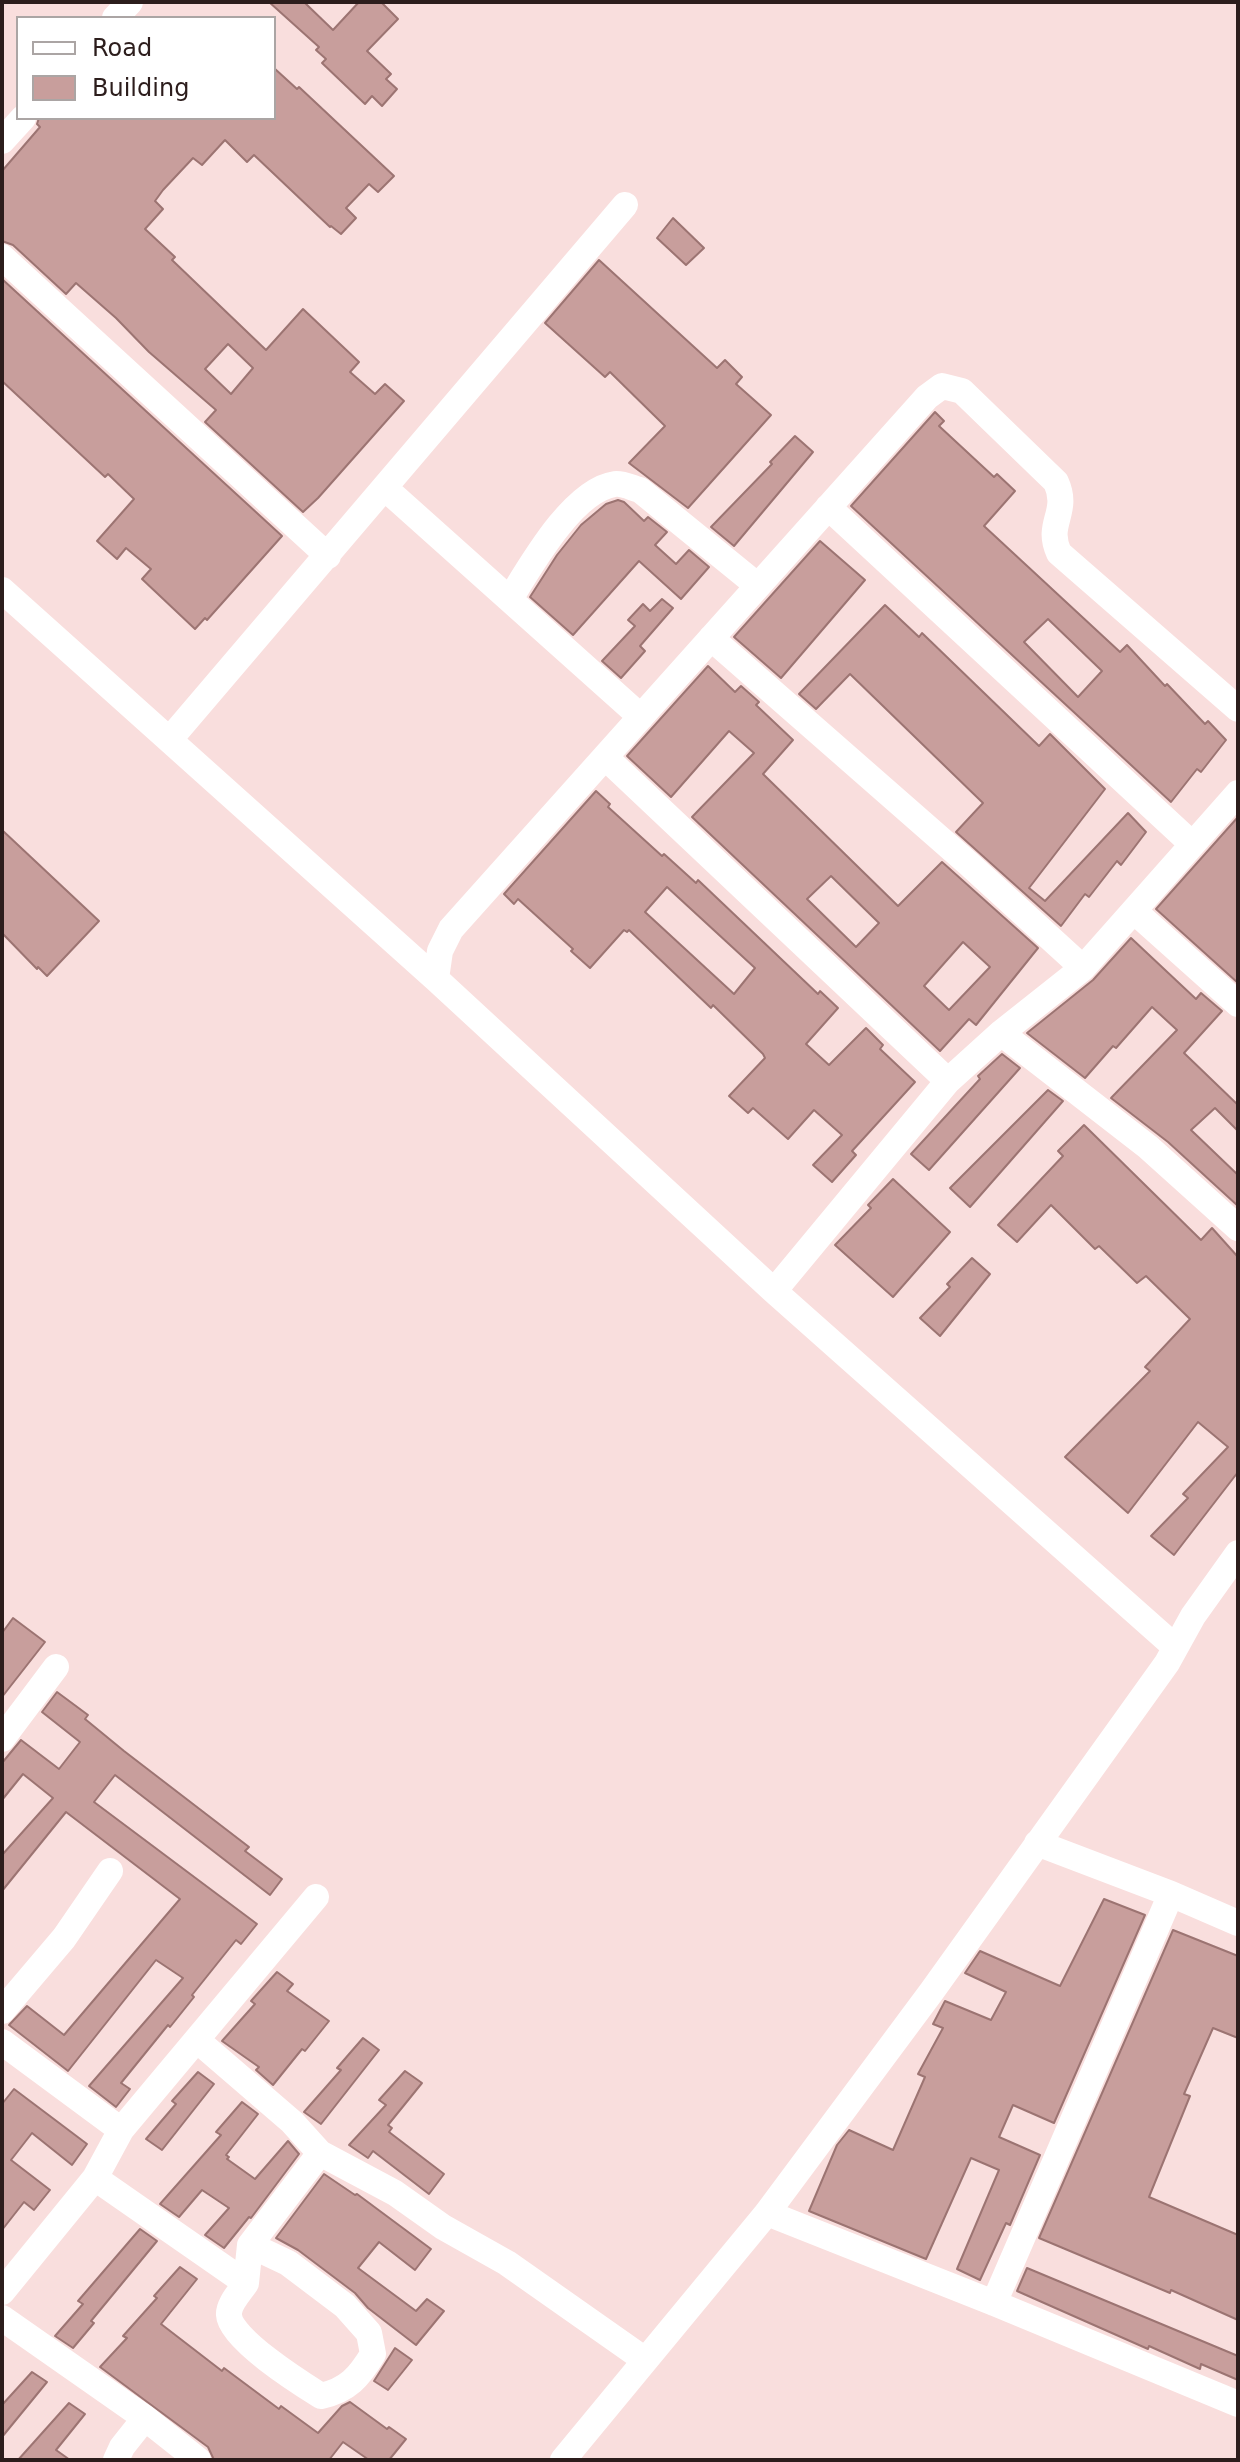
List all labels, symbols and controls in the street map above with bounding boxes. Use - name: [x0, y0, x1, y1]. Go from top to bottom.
- legend: [16, 16, 276, 120]
- text: Road: [92, 34, 152, 62]
- text: Building: [92, 74, 189, 102]

